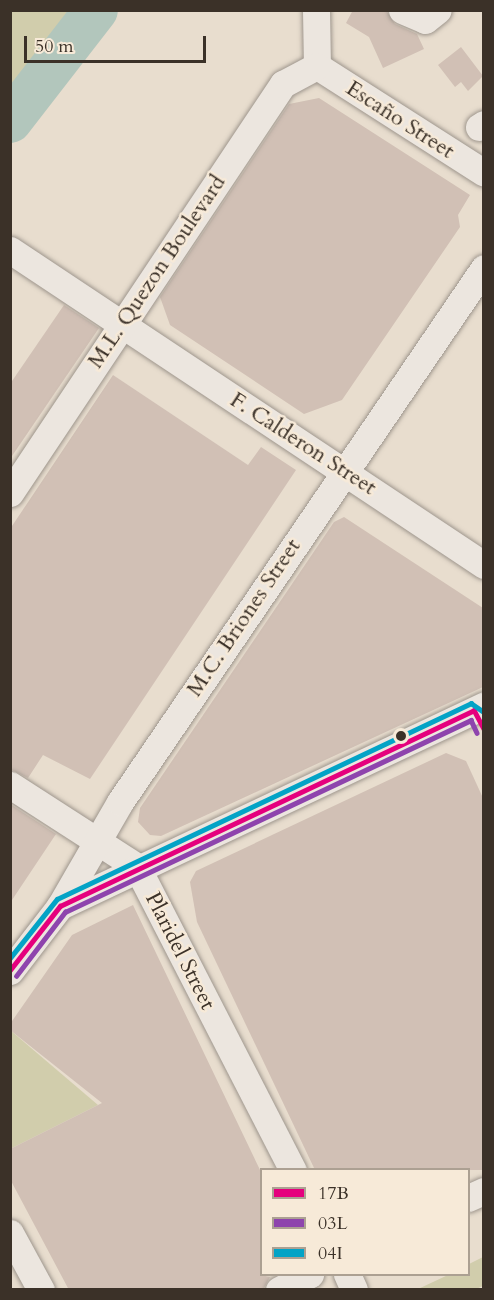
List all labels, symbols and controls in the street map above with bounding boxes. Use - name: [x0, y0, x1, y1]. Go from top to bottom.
- scale bar: [27, 24, 208, 62]
- text: 50 m: [35, 34, 74, 59]
- street label: Escaño Street: [341, 75, 459, 165]
- street label: M.L. Quezon Boulevard: [83, 170, 231, 374]
- street label: F. Calderon Street: [225, 387, 381, 501]
- street label: M.C. Briones Street: [182, 534, 306, 702]
- unlabelled marker: [395, 730, 407, 742]
- street label: Plaridel Street: [139, 888, 221, 1014]
- legend: [260, 1168, 470, 1276]
- text: 17B: [318, 1181, 349, 1206]
- text: 03L: [318, 1211, 347, 1236]
- text: 04I: [318, 1241, 343, 1266]

